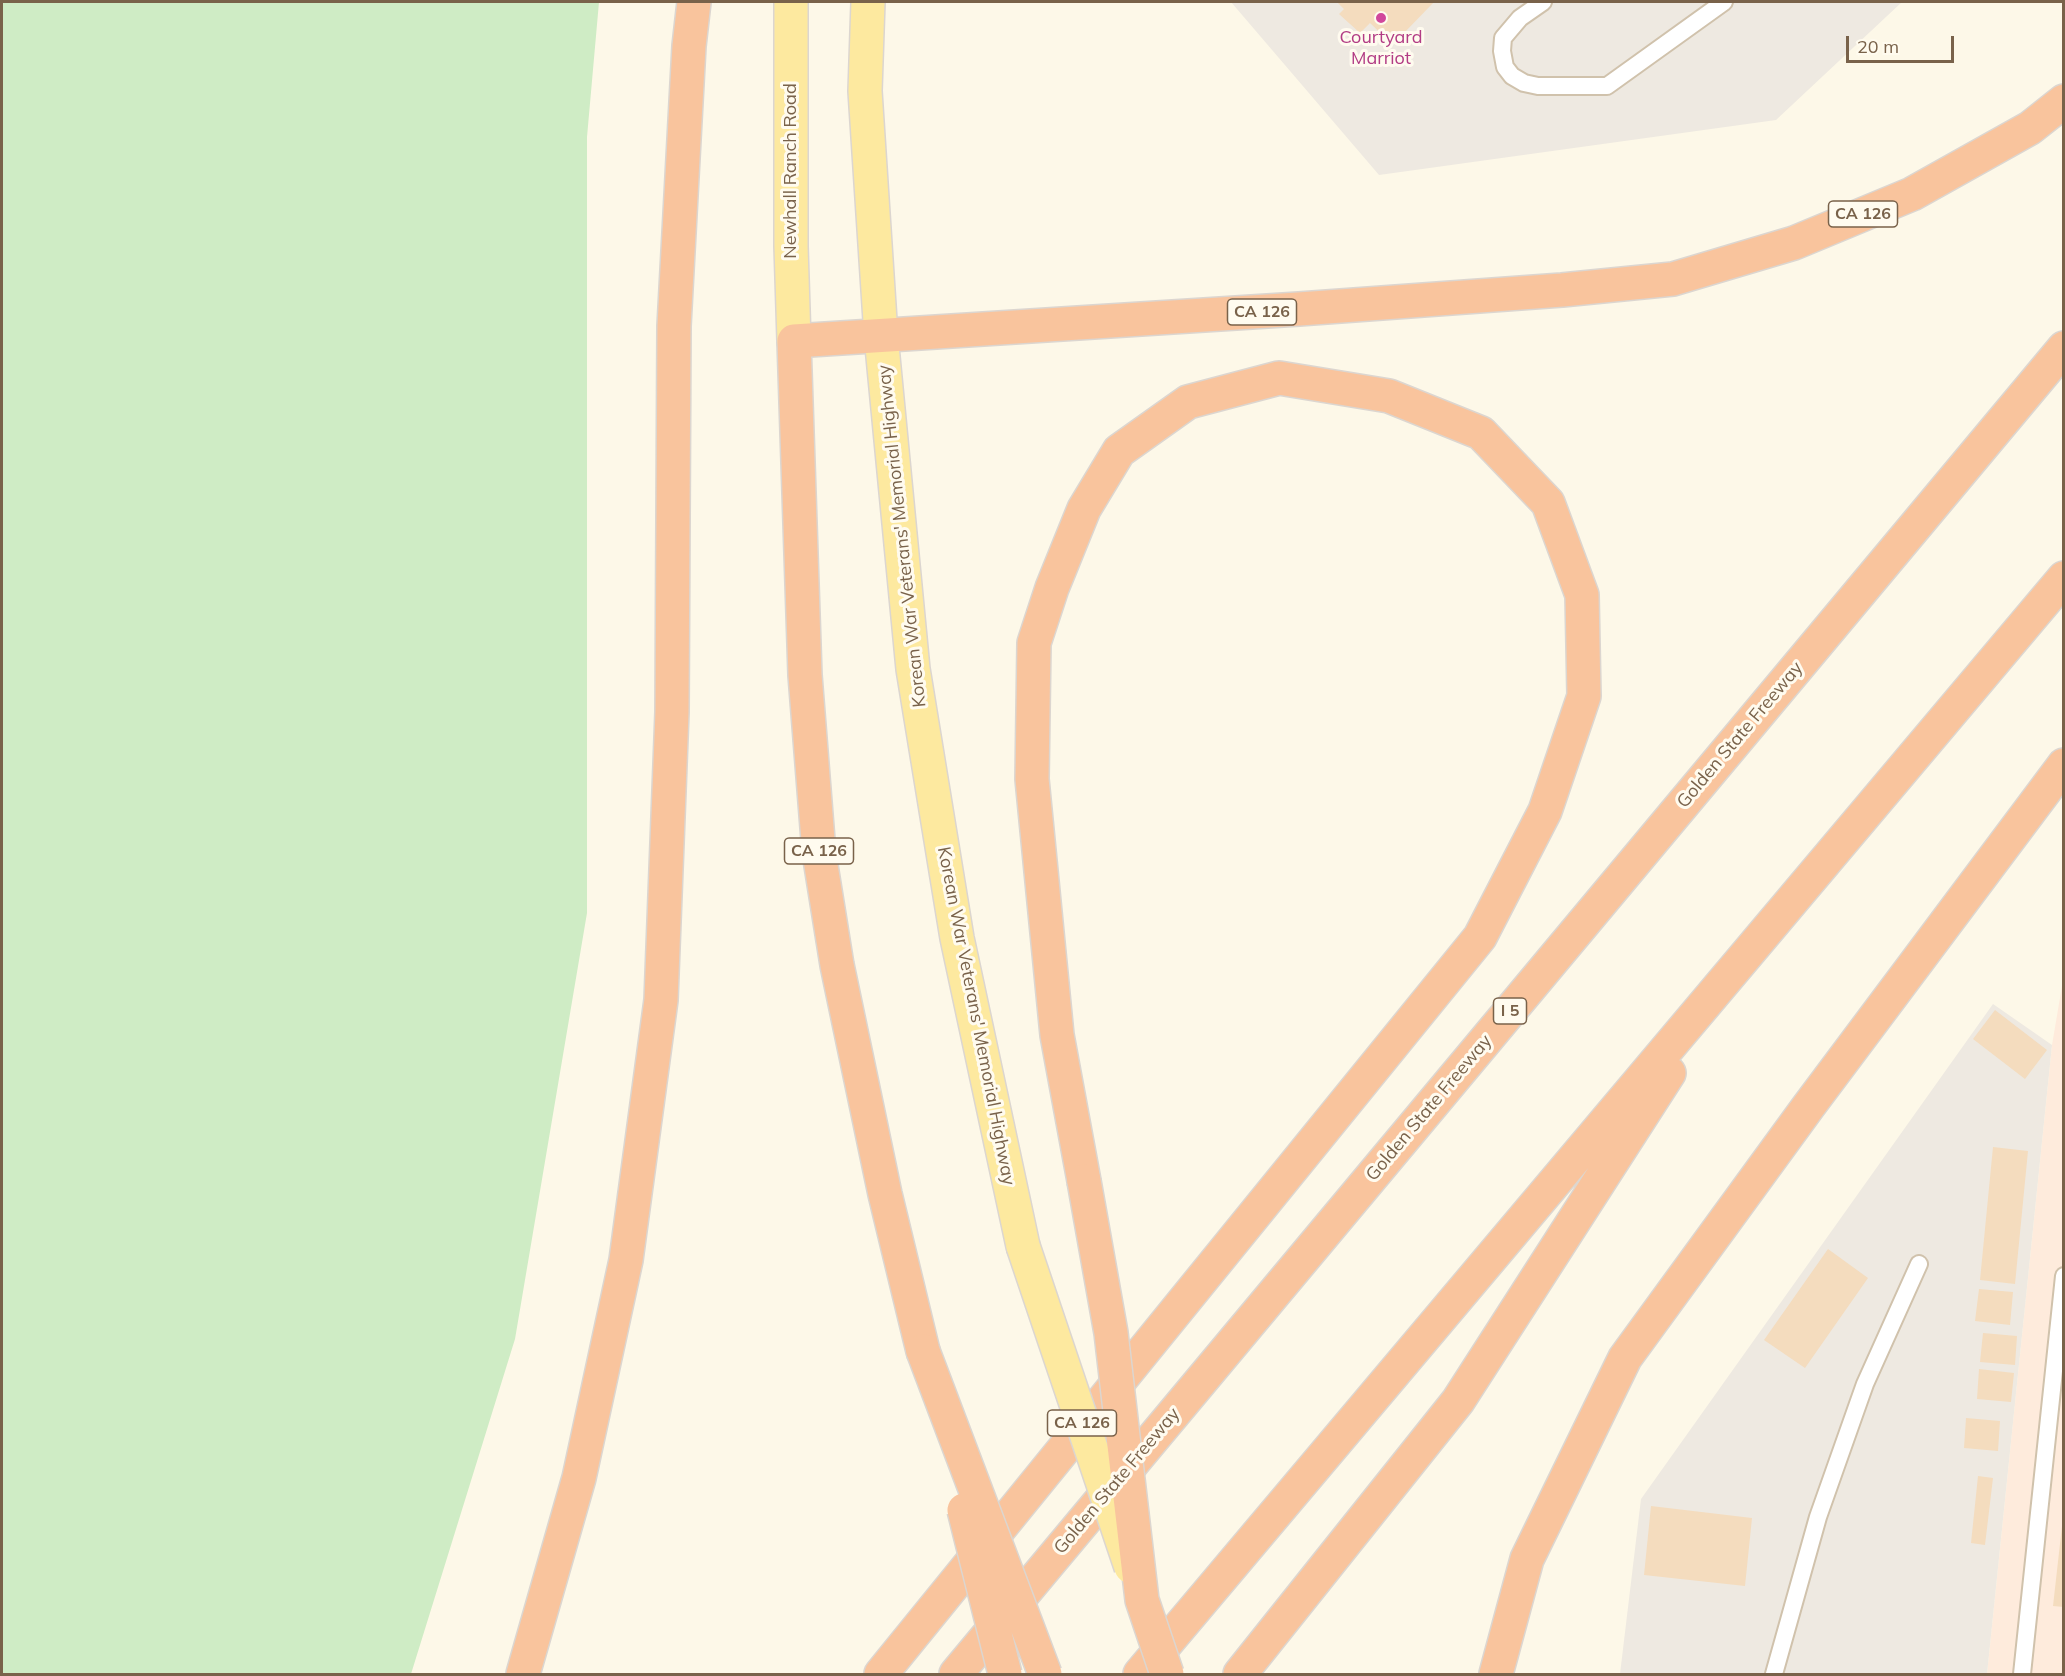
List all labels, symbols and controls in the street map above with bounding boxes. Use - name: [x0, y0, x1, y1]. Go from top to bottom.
- marker: Courtyard Marriot: [1374, 11, 1388, 25]
- scale bar: [1849, 24, 1957, 62]
- place label: Courtyard Marriot: [1339, 27, 1423, 70]
- text: 20 m: [1857, 35, 1899, 58]
- street label: Newhall Ranch Road: [780, 83, 802, 259]
- road number: CA 126: [1828, 201, 1898, 227]
- road number: CA 126: [1228, 299, 1296, 325]
- street label: Korean War Veterans' Memorial Highway: [873, 364, 931, 708]
- street label: Golden State Freeway: [1673, 658, 1807, 812]
- road number: CA 126: [784, 838, 854, 864]
- street label: Korean War Veterans' Memorial Highway: [933, 845, 1019, 1187]
- road number: I 5: [1494, 998, 1526, 1024]
- street label: Golden State Freeway: [1362, 1031, 1496, 1185]
- street label: Golden State Freeway: [1050, 1404, 1184, 1558]
- road number: CA 126: [1048, 1410, 1116, 1436]

